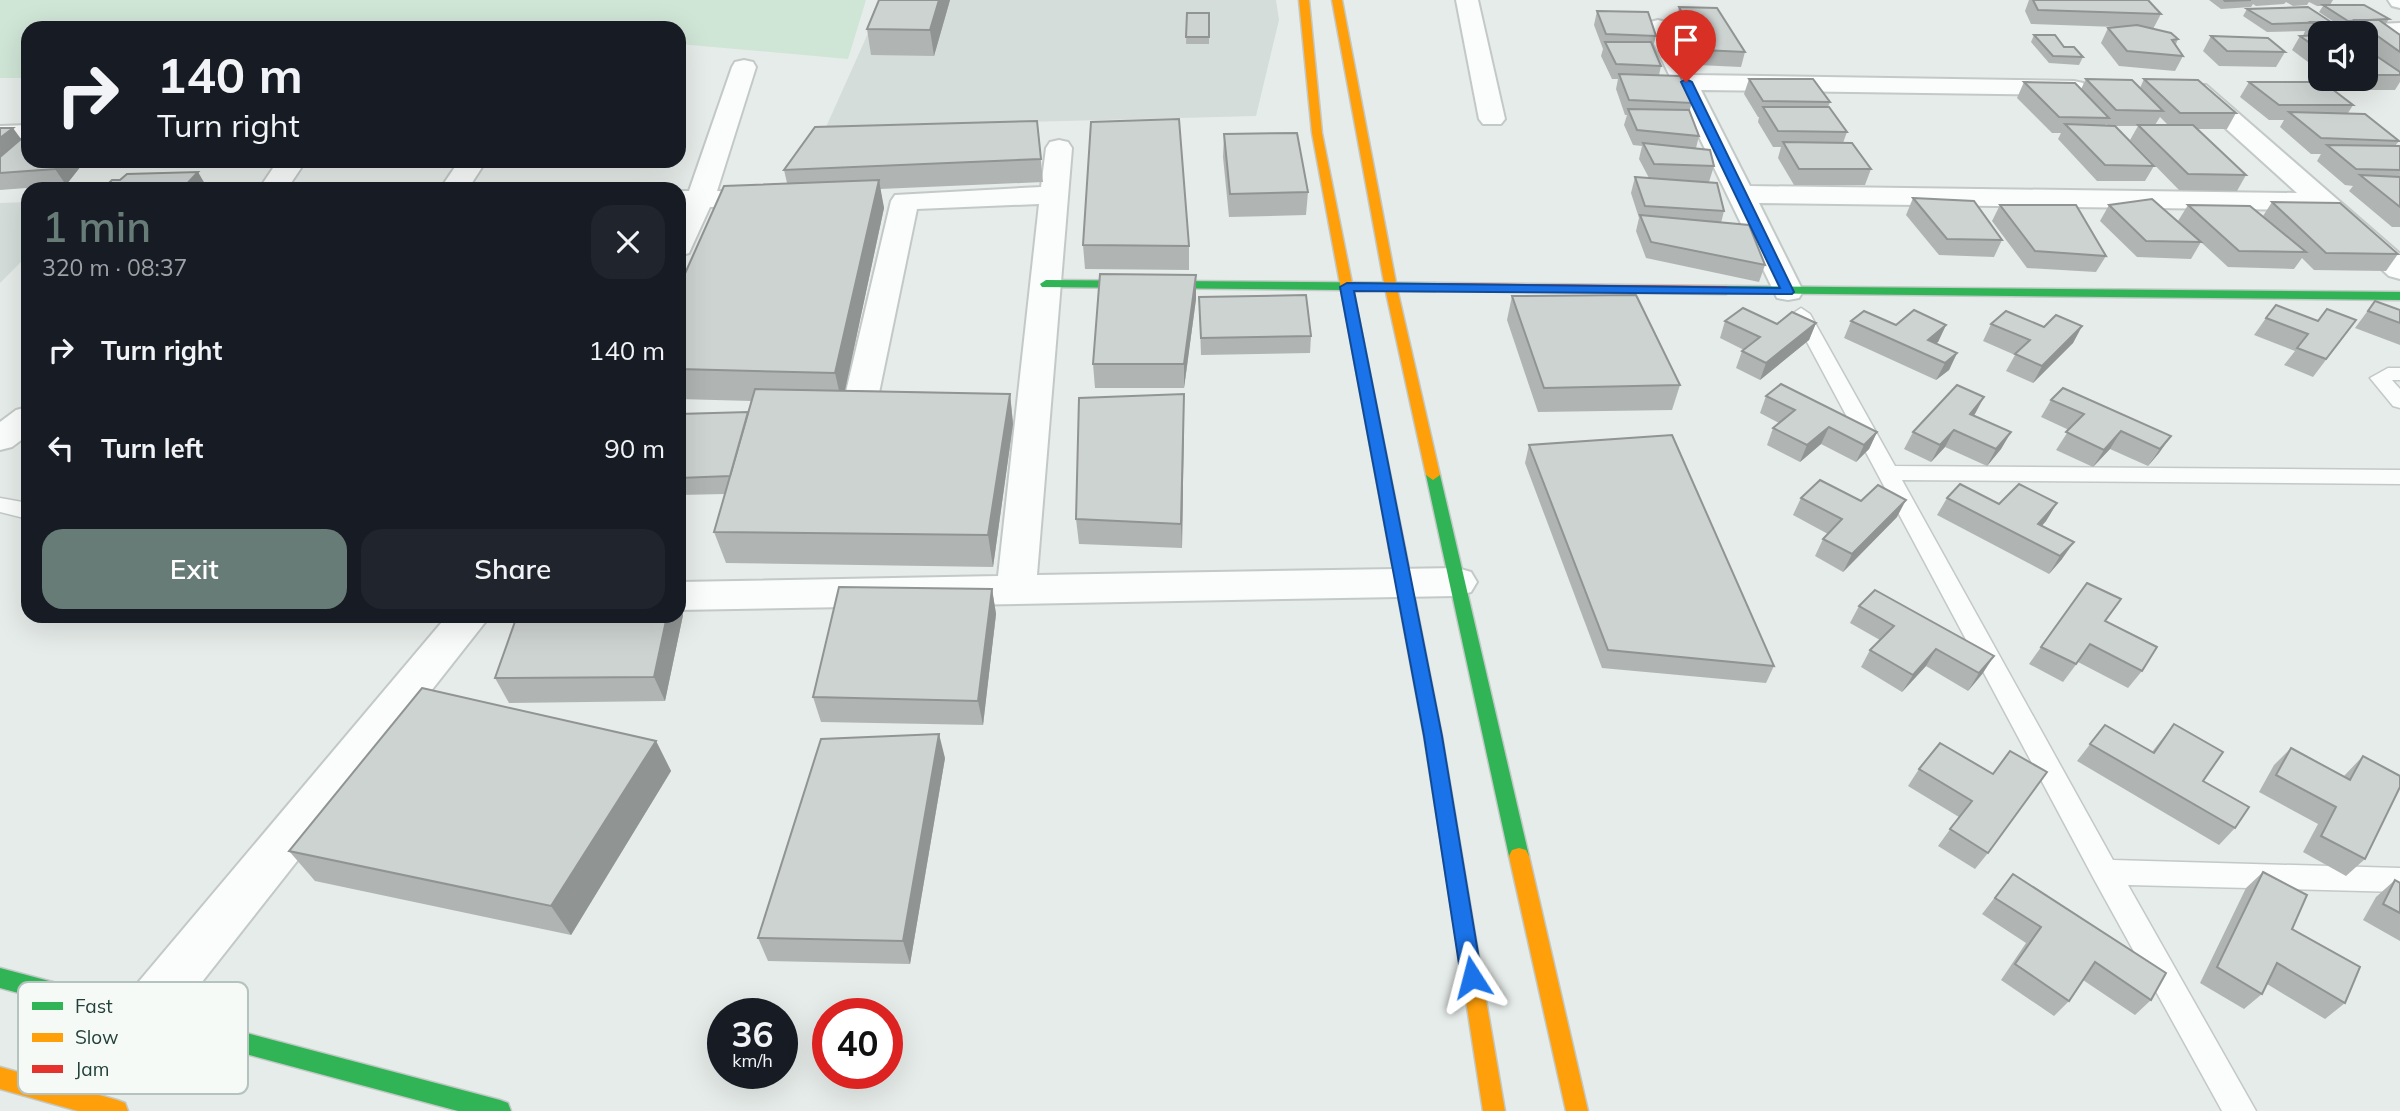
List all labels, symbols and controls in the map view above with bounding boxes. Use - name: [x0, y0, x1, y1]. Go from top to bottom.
- pin: [1656, 10, 1716, 82]
- icon: arrive: [1667, 21, 1705, 59]
- map controls: [2308, 21, 2378, 91]
- button: sound: [2308, 21, 2378, 91]
- text: 140 m: [157, 44, 303, 105]
- icon: right: [42, 49, 133, 140]
- text: Turn right: [157, 105, 300, 145]
- text: 1 min: [42, 200, 151, 253]
- button: close: [591, 205, 665, 279]
- text: 320 m · 08:37: [42, 253, 187, 282]
- icon: right: [42, 331, 80, 369]
- text: Turn right: [101, 334, 222, 367]
- text: 140 m: [589, 334, 665, 367]
- icon: left: [42, 429, 80, 467]
- text: Turn left: [101, 432, 203, 465]
- text: 90 m: [604, 432, 665, 465]
- button: Exit: [42, 529, 347, 609]
- button: Share: [361, 529, 665, 609]
- position arrow: [1435, 940, 1509, 1014]
- legend: [18, 982, 248, 1094]
- text: Fast: [75, 994, 113, 1018]
- speed limit sign: 40: [812, 998, 903, 1089]
- text: 36: [731, 1012, 774, 1056]
- text: Slow: [75, 1025, 119, 1049]
- text: km/h: [732, 1049, 773, 1072]
- text: Jam: [75, 1057, 109, 1081]

